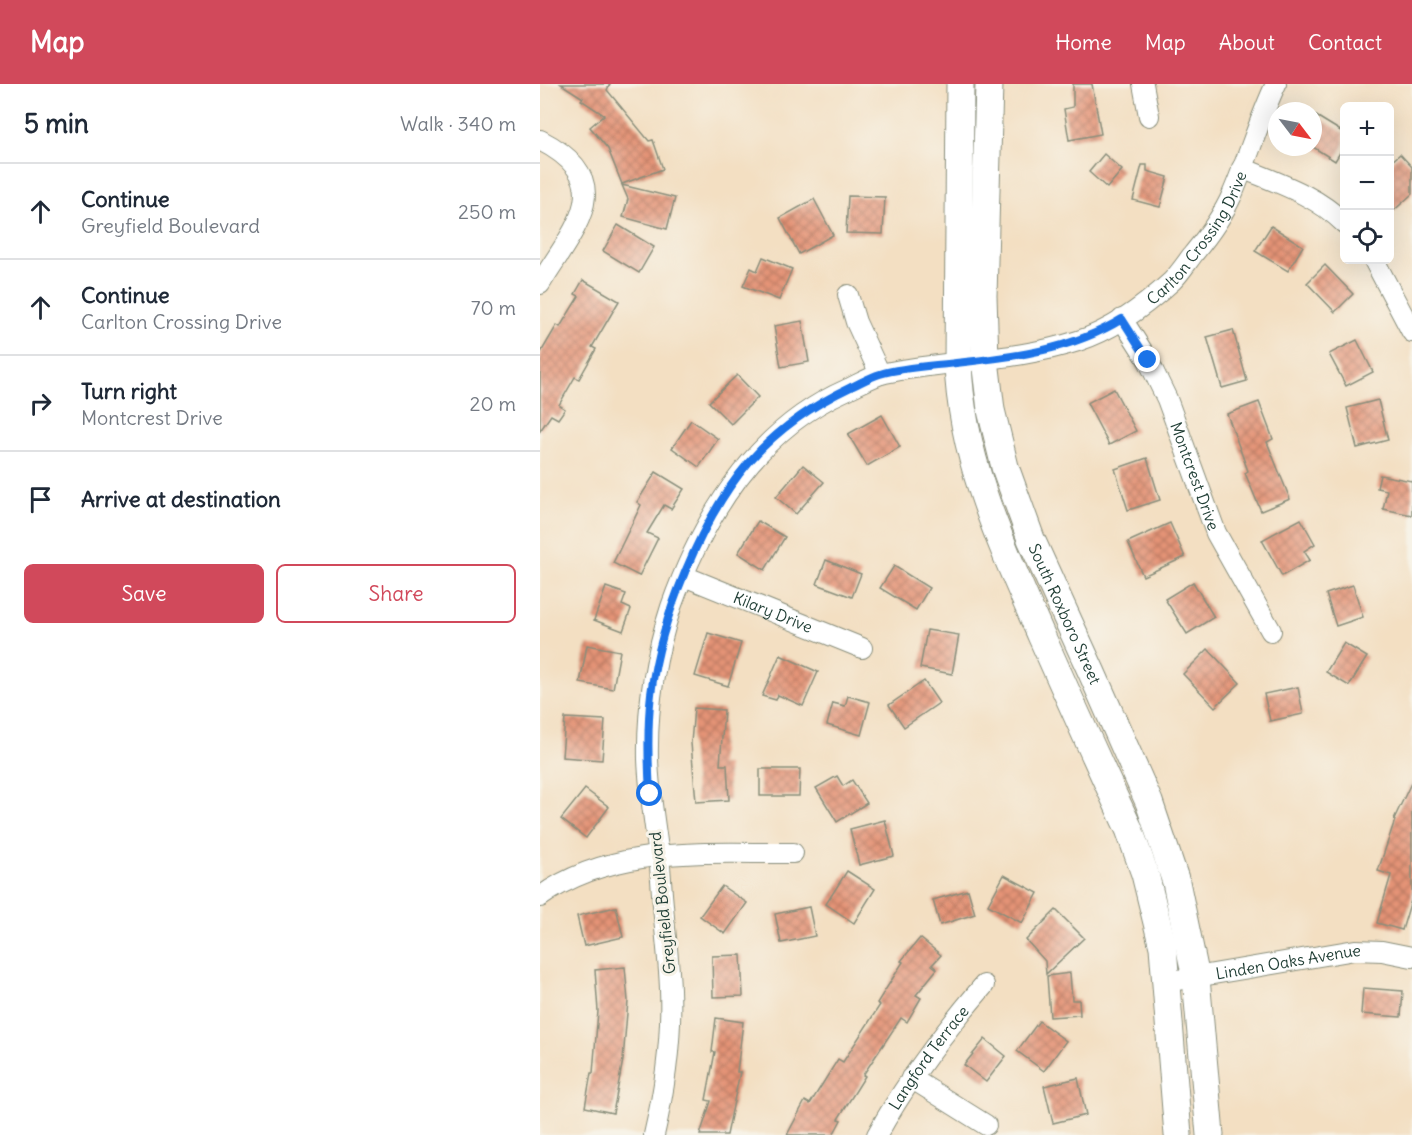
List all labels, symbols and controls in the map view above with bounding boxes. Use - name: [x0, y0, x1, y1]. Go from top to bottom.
- text: Map: [30, 24, 84, 60]
- text: Home: [1055, 29, 1112, 56]
- text: Map: [1145, 29, 1186, 56]
- text: About: [1219, 29, 1275, 56]
- text: Contact: [1308, 29, 1382, 56]
- north arrow: [1268, 102, 1322, 156]
- map controls: [1340, 102, 1394, 264]
- button: +: [1340, 102, 1394, 156]
- text: 5 min: [24, 107, 89, 140]
- text: Walk · 340 m: [400, 111, 516, 136]
- button: −: [1340, 156, 1394, 210]
- street label: Carlton Crossing Drive: [1142, 168, 1251, 309]
- text: Continue: [81, 185, 170, 213]
- icon: ahead: [24, 195, 57, 228]
- text: 250 m: [458, 199, 516, 224]
- button: locate: [1340, 210, 1394, 264]
- text: Greyfield Boulevard: [81, 213, 260, 238]
- text: Continue: [81, 281, 170, 309]
- icon: ahead: [24, 291, 57, 324]
- text: 70 m: [471, 295, 516, 320]
- text: Carlton Crossing Drive: [81, 309, 282, 334]
- route end: [1134, 346, 1160, 372]
- text: Turn right: [81, 377, 177, 405]
- icon: right: [24, 387, 57, 420]
- text: 20 m: [470, 391, 516, 416]
- text: Montcrest Drive: [81, 405, 223, 430]
- street label: Montcrest Drive: [1166, 419, 1224, 533]
- icon: arrive: [24, 483, 57, 516]
- text: Arrive at destination: [81, 485, 281, 513]
- street label: South Roxboro Street: [1024, 540, 1106, 688]
- button: Save: [24, 564, 264, 623]
- button: Share: [276, 564, 516, 623]
- street label: Kilary Drive: [731, 587, 815, 637]
- route start: [636, 780, 662, 806]
- street label: Greyfield Boulevard: [645, 831, 679, 975]
- street label: Linden Oaks Avenue: [1214, 940, 1361, 983]
- street label: Langford Terrace: [884, 1001, 973, 1113]

